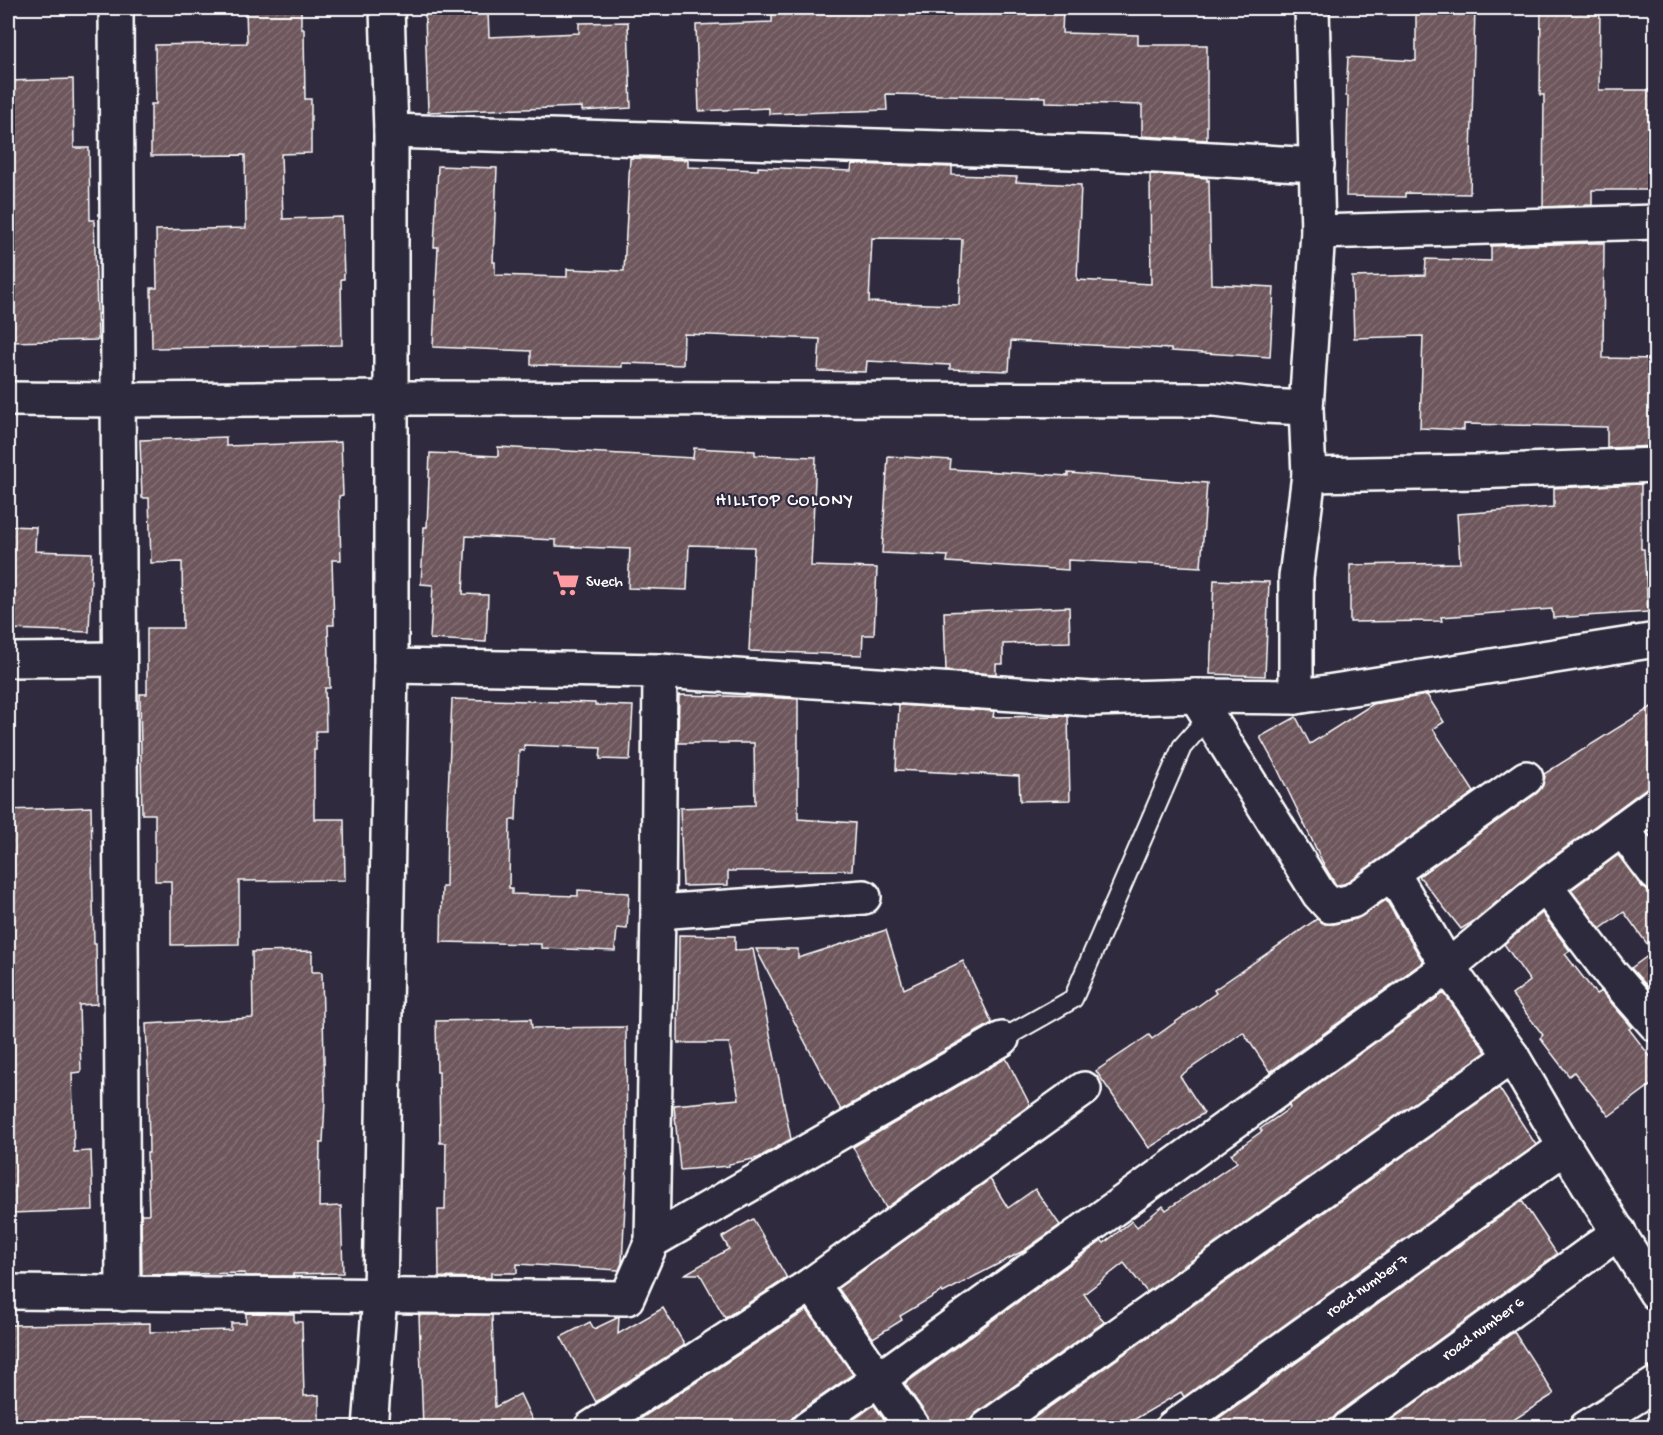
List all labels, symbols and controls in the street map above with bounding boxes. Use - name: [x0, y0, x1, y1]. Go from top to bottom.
- district label: HILLTOP COLONY: [716, 491, 854, 512]
- supermarket icon: Svech: [551, 568, 581, 598]
- place label: Svech: [586, 574, 623, 593]
- street label: road number 7: [1323, 1250, 1413, 1323]
- street label: road number 6: [1439, 1293, 1529, 1366]

